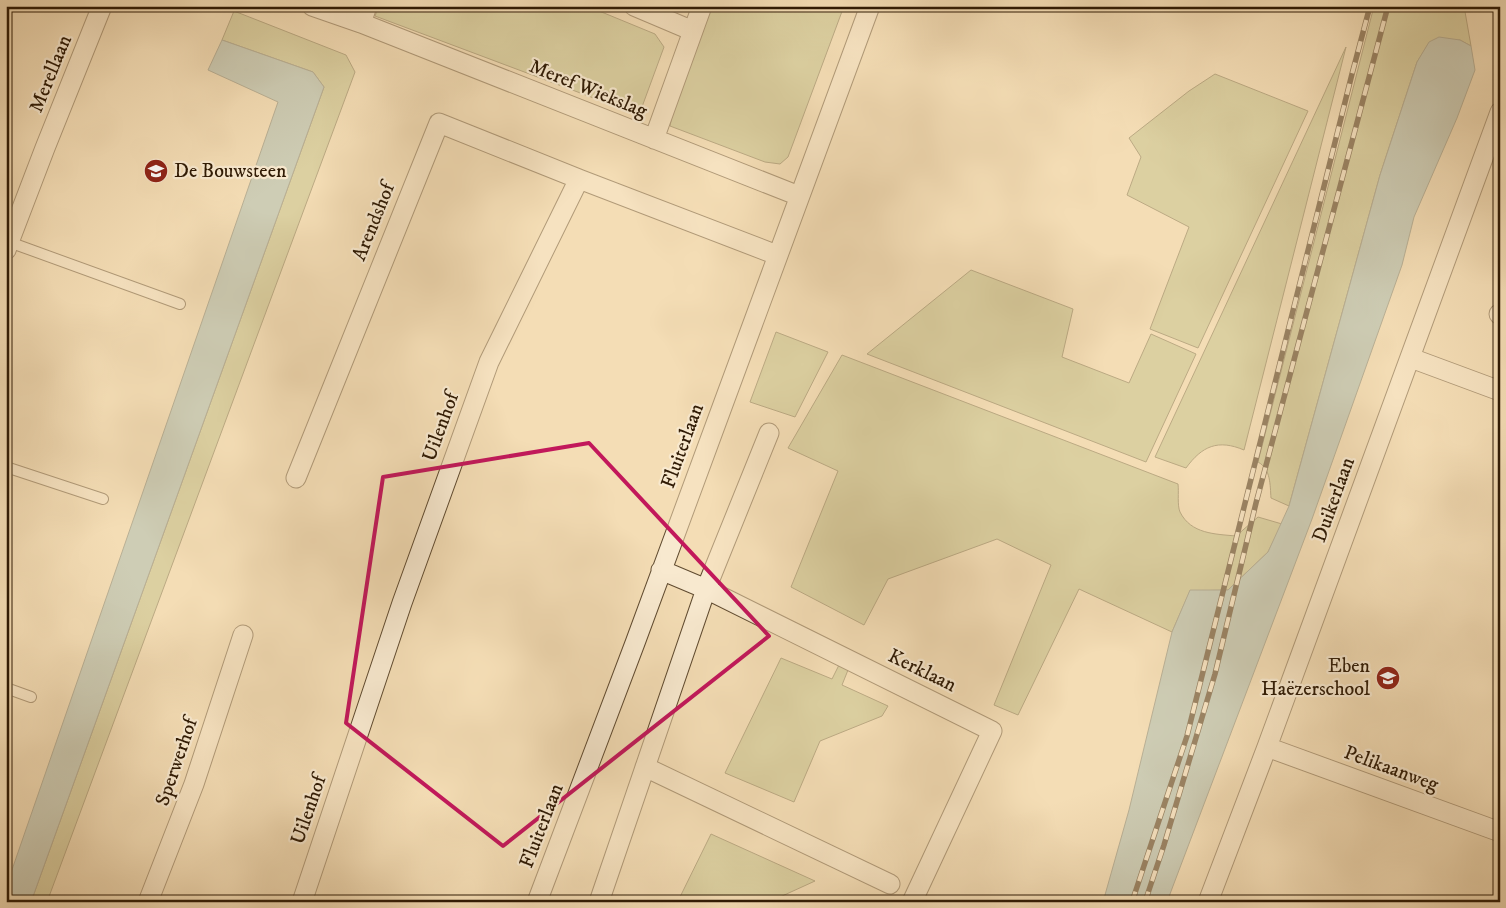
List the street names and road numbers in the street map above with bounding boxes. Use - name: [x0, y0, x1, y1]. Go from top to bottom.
- street label: Merellaan: [24, 31, 78, 116]
- street label: Meref Wiekslag: [525, 54, 651, 124]
- street label: Arendshof: [347, 176, 402, 265]
- street label: Uilenhof: [417, 386, 466, 465]
- street label: Fluiterlaan: [656, 400, 710, 492]
- street label: Duikerlaan: [1307, 454, 1361, 546]
- street label: Kerklaan: [884, 644, 961, 698]
- street label: Sperwerhof: [150, 711, 205, 809]
- street label: Pelikaanweg: [1340, 740, 1442, 798]
- street label: Uilenhof: [286, 769, 334, 848]
- street label: Fluiterlaan: [514, 780, 570, 872]

